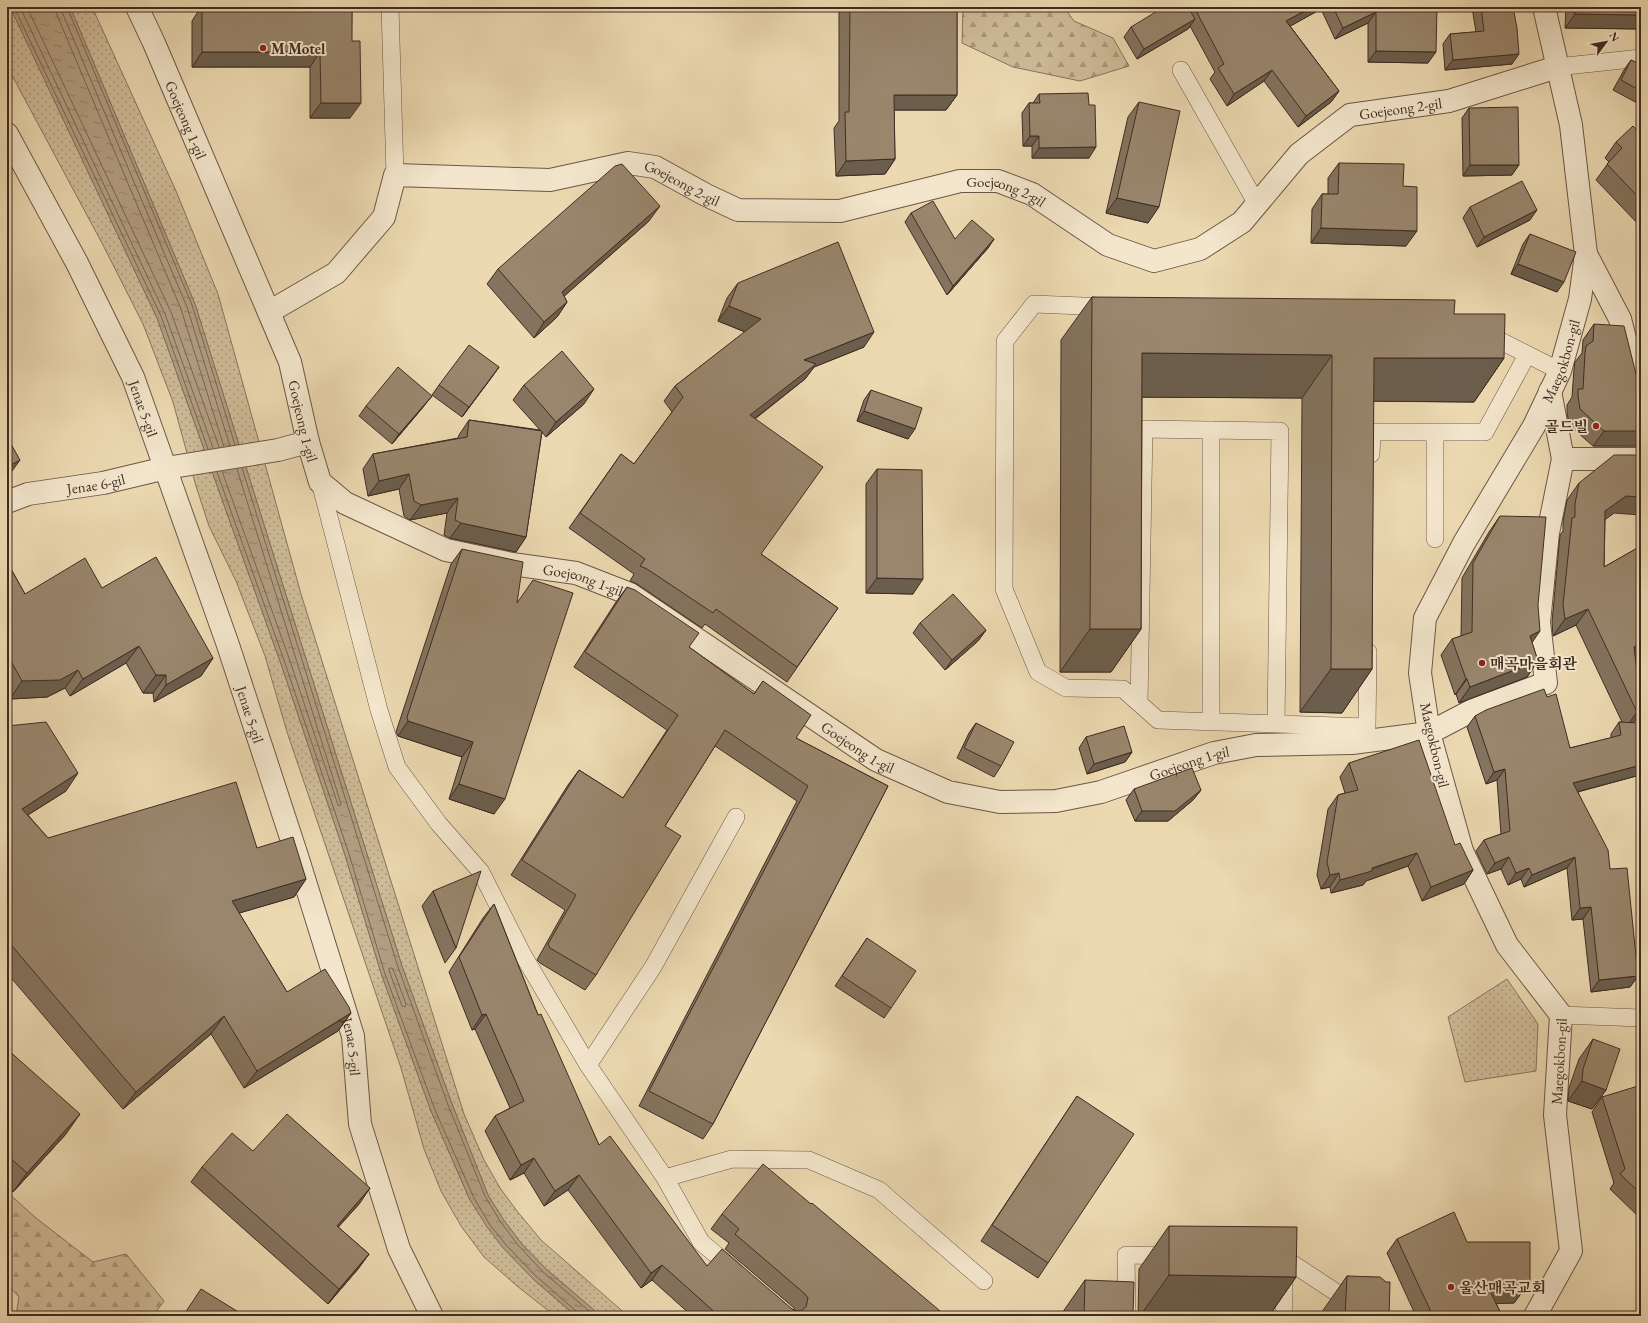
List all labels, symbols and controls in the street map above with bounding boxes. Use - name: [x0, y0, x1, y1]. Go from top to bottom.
- north arrow: [1586, 22, 1626, 62]
- text: N: [1606, 29, 1623, 44]
- place label: M Motel: [271, 39, 326, 58]
- marker: M Motel: [258, 43, 268, 53]
- street label: Goejeong 1-gil: [162, 77, 212, 162]
- street label: Goejeong 2-gil: [1358, 93, 1443, 123]
- street label: Goejeong 2-gil: [643, 156, 724, 210]
- street label: Goejeong 2-gil: [966, 172, 1050, 211]
- street label: Maegokbon-gil: [1537, 317, 1584, 405]
- street label: Jenae 5-gil: [125, 375, 163, 440]
- street label: Goejeong 1-gil: [285, 378, 323, 464]
- place label: 골드빌: [1545, 417, 1588, 436]
- marker: 골드빌: [1591, 421, 1601, 431]
- street label: Jenae 6-gil: [63, 469, 127, 498]
- street label: Goejeong 1-gil: [542, 559, 627, 600]
- place label: 매곡마을회관: [1490, 654, 1577, 673]
- marker: 매곡마을회관: [1477, 658, 1487, 668]
- street label: Jenae 5-gil: [232, 681, 269, 746]
- street label: Maegokbon-gil: [1416, 701, 1454, 790]
- street label: Goejeong 1-gil: [818, 716, 898, 777]
- street label: Goejeong 1-gil: [1147, 741, 1231, 784]
- street label: Jenae 5-gil: [338, 1013, 366, 1077]
- street label: Maegokbon-gil: [1546, 1017, 1570, 1105]
- place label: 울산매곡교회: [1459, 1278, 1546, 1297]
- marker: 울산매곡교회: [1446, 1282, 1456, 1292]

